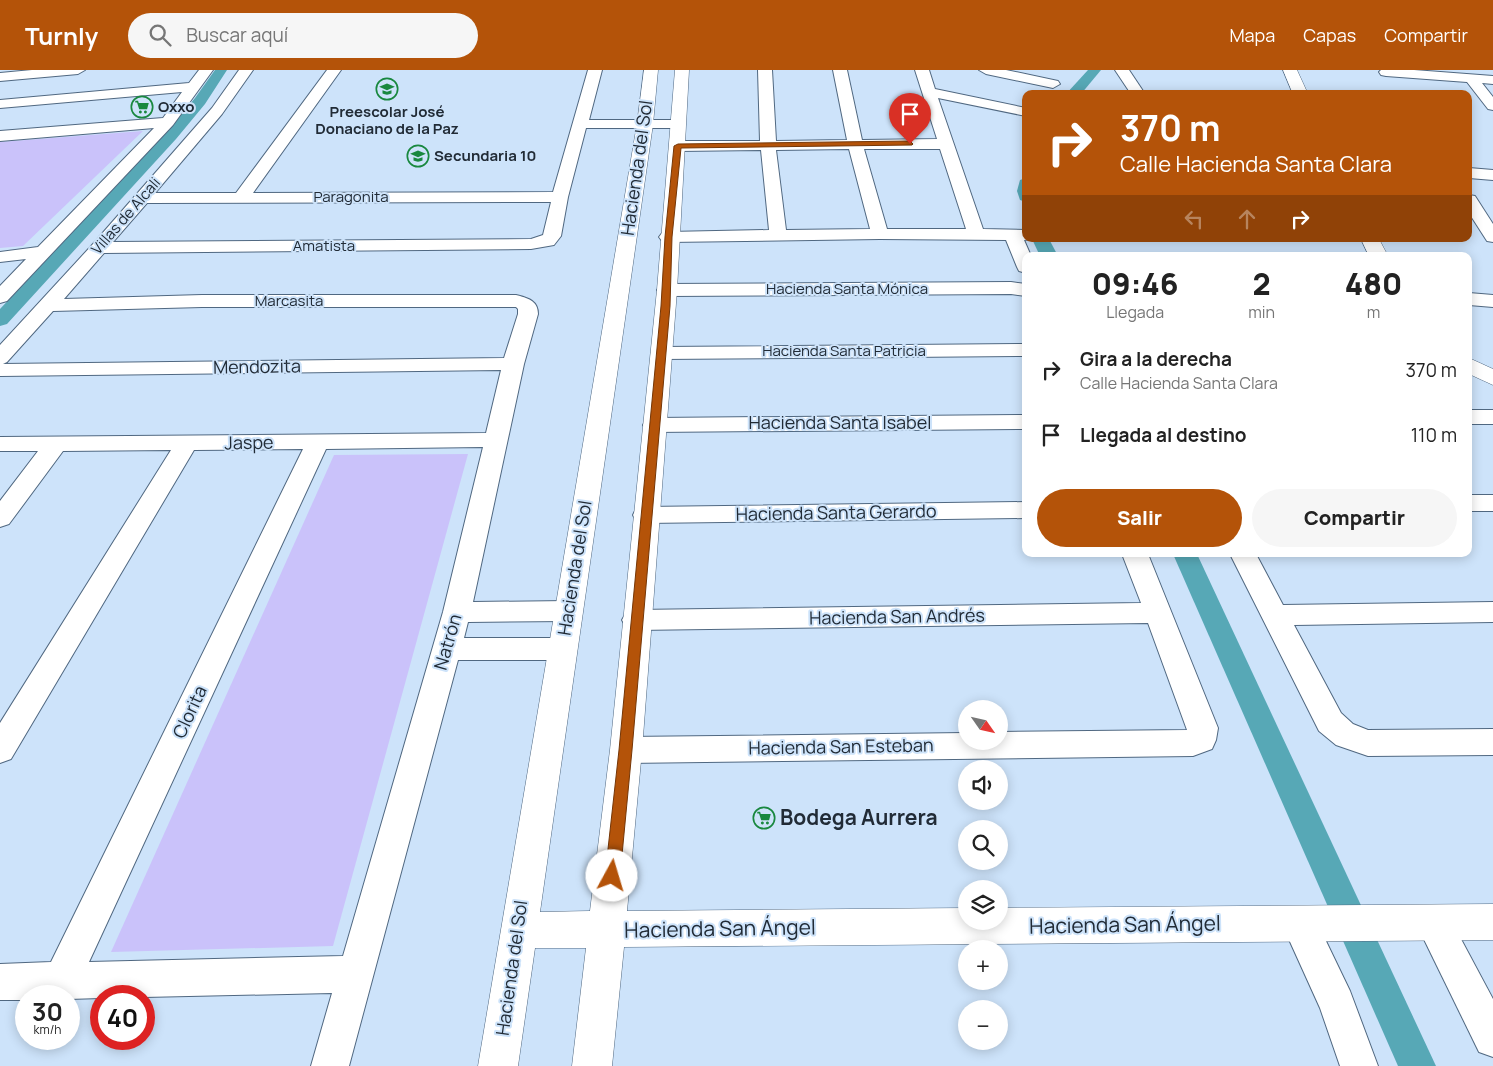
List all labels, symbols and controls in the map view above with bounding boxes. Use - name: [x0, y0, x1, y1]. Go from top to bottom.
- search box: [128, 13, 478, 58]
- text: Turnly: [25, 19, 98, 52]
- icon: search: [146, 21, 174, 49]
- text: Buscar aquí: [186, 22, 288, 48]
- text: Mapa: [1229, 23, 1275, 47]
- text: Capas: [1303, 23, 1356, 47]
- text: Compartir: [1384, 23, 1468, 47]
- school or university icon: Preescolar José Donaciano de la Paz: [375, 77, 399, 101]
- pin: [889, 93, 931, 144]
- supermarket icon: Oxxo: [130, 95, 154, 119]
- place label: Oxxo: [158, 96, 195, 117]
- street label: Hacienda del Sol: [615, 99, 657, 237]
- icon: arrive: [896, 100, 924, 128]
- place label: Preescolar José Donaciano de la Paz: [315, 101, 459, 139]
- text: 370 m: [1120, 104, 1221, 152]
- icon: right: [1037, 110, 1102, 175]
- school or university icon: Secundaria 10: [406, 144, 430, 168]
- place label: Secundaria 10: [434, 145, 536, 166]
- text: Calle Hacienda Santa Clara: [1120, 149, 1392, 179]
- street label: Villas de Alcali: [86, 173, 165, 259]
- street label: Paragonita: [314, 186, 389, 207]
- icon: left: [1180, 205, 1208, 233]
- icon: ahead: [1233, 205, 1261, 233]
- icon: right: [1286, 205, 1314, 233]
- street label: Amatista: [293, 235, 355, 256]
- text: 09:46: [1092, 263, 1178, 304]
- text: 2: [1253, 263, 1271, 304]
- text: 480: [1345, 263, 1402, 304]
- street label: Hacienda Santa Mónica: [766, 278, 928, 299]
- street label: Marcasita: [255, 290, 323, 311]
- text: Llegada: [1106, 301, 1164, 323]
- text: min: [1248, 301, 1275, 323]
- text: m: [1367, 301, 1380, 323]
- street label: Hacienda Santa Patricia: [762, 340, 926, 361]
- text: Gira a la derecha: [1080, 346, 1232, 372]
- street label: Mendozita: [213, 353, 301, 379]
- icon: right: [1037, 356, 1065, 384]
- text: 370 m: [1405, 357, 1457, 383]
- text: Calle Hacienda Santa Clara: [1080, 372, 1278, 394]
- street label: Hacienda Santa Isabel: [749, 410, 932, 434]
- icon: arrive: [1037, 421, 1065, 449]
- text: Llegada al destino: [1080, 422, 1247, 448]
- text: 110 m: [1411, 422, 1457, 448]
- street label: Jaspe: [224, 430, 274, 454]
- button: Salir: [1037, 489, 1242, 547]
- button: Compartir: [1252, 489, 1457, 547]
- street label: Hacienda Santa Gerardo: [735, 498, 937, 526]
- street label: Hacienda del Sol: [551, 499, 597, 637]
- street label: Hacienda San Andrés: [809, 602, 985, 630]
- street label: Natrón: [428, 611, 466, 673]
- street label: Clorita: [166, 681, 212, 742]
- north arrow: [958, 700, 1008, 750]
- map controls: [958, 700, 1008, 1050]
- street label: Hacienda San Esteban: [748, 732, 934, 760]
- button: sound: [958, 760, 1008, 810]
- place label: Bodega Aurrera: [780, 803, 938, 831]
- supermarket icon: Bodega Aurrera: [752, 806, 776, 830]
- button: search: [958, 820, 1008, 870]
- position arrow: [585, 849, 637, 901]
- button: layers: [958, 880, 1008, 930]
- street label: Hacienda del Sol: [490, 899, 532, 1037]
- street label: Hacienda San Ángel: [1029, 908, 1221, 940]
- street label: Hacienda San Ángel: [624, 912, 816, 944]
- button: +: [958, 940, 1008, 990]
- speed limit sign: 40: [90, 985, 155, 1050]
- text: 30: [32, 994, 63, 1029]
- button: −: [958, 1000, 1008, 1050]
- text: km/h: [34, 1021, 61, 1038]

